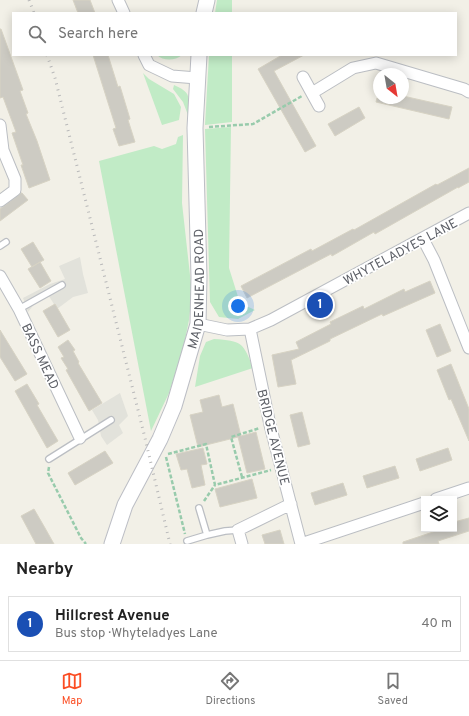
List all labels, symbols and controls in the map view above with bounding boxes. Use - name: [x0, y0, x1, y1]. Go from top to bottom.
- search box: [12, 12, 457, 56]
- icon: search: [26, 23, 48, 45]
- text: Search here: [58, 25, 138, 44]
- north arrow: [373, 68, 409, 104]
- street label: WHYTELADYES LANE: [341, 216, 461, 290]
- street label: MAIDENHEAD ROAD: [185, 229, 209, 351]
- pin: 1: [307, 290, 333, 320]
- your location: [228, 296, 248, 316]
- street label: BASS MEAD: [17, 321, 61, 392]
- street label: BRIDGE AVENUE: [252, 388, 292, 487]
- map controls: [421, 496, 457, 532]
- button: layers: [421, 496, 457, 532]
- text: Nearby: [16, 559, 73, 581]
- text: Hillcrest Avenue: [55, 607, 170, 626]
- text: 1: [27, 616, 33, 632]
- text: 40 m: [422, 616, 452, 632]
- text: Bus stop · Whyteladyes Lane: [55, 626, 218, 642]
- tab: Map: [61, 670, 83, 708]
- tab: Directions: [205, 670, 255, 708]
- tab: Saved: [378, 670, 408, 708]

